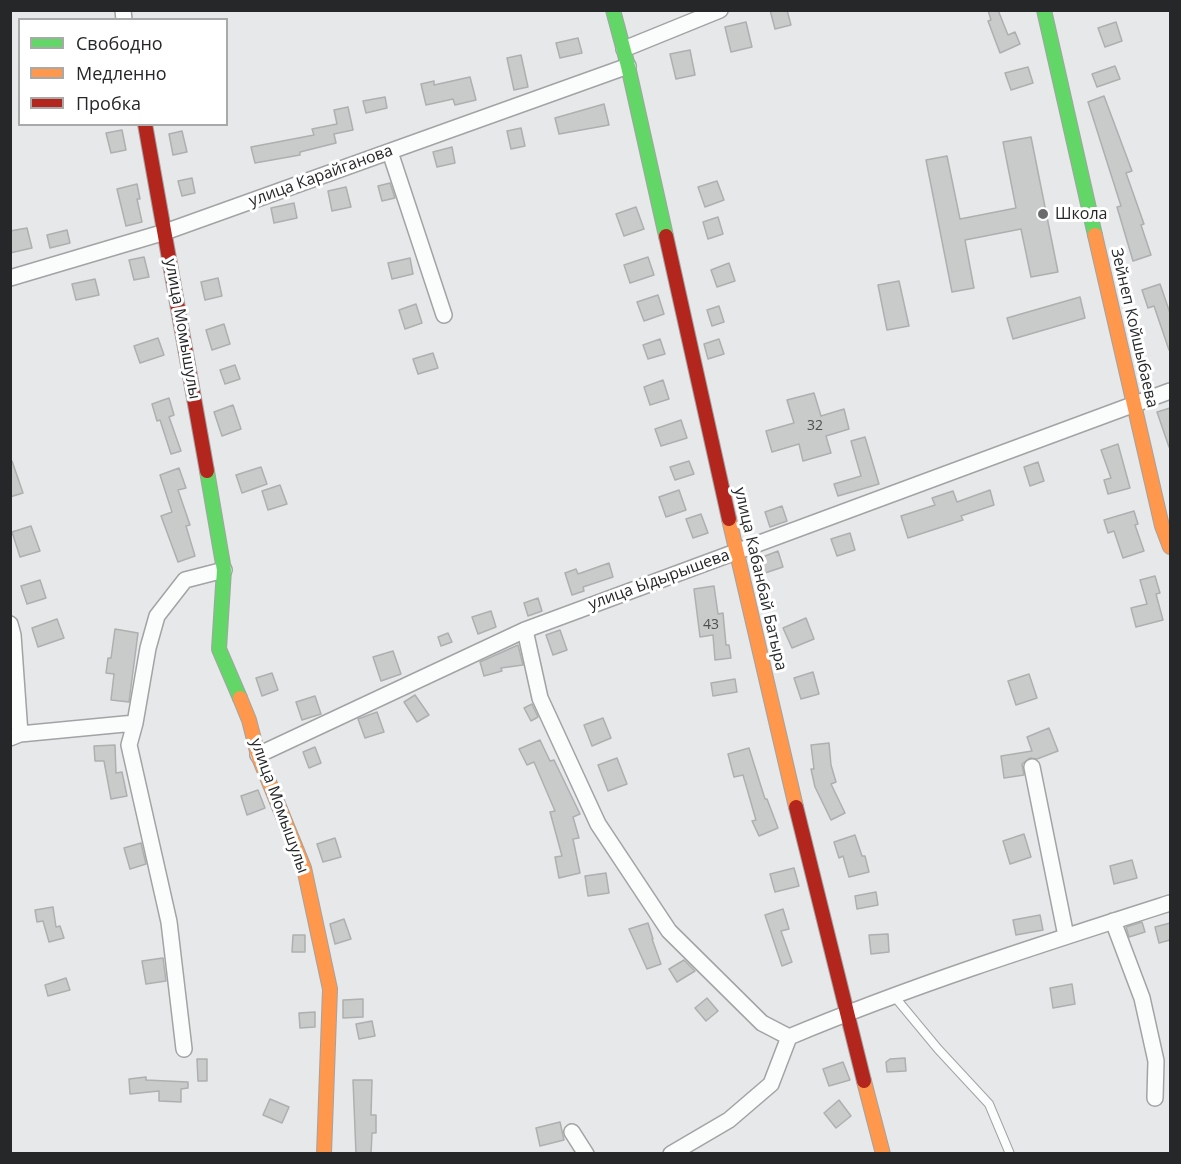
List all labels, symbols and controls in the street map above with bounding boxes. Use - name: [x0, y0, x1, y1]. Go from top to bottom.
- legend: [18, 18, 228, 126]
- text: Свободно: [76, 31, 163, 55]
- text: Медленно: [76, 61, 167, 85]
- text: Пробка: [76, 91, 141, 115]
- street label: улица Карайганова: [247, 141, 395, 211]
- place label: Школа: [1055, 204, 1107, 224]
- marker: Школа: [1036, 207, 1050, 221]
- street label: Зейнеп Койшыбаева: [1106, 246, 1162, 410]
- street label: улица Момышулы: [160, 257, 204, 401]
- house number: 32: [807, 418, 823, 434]
- street label: улица Кабанбай Батыра: [730, 485, 790, 673]
- street label: улица Ыдырышева: [586, 546, 732, 614]
- house number: 43: [703, 617, 719, 633]
- street label: улица Момышулы: [246, 736, 312, 876]

